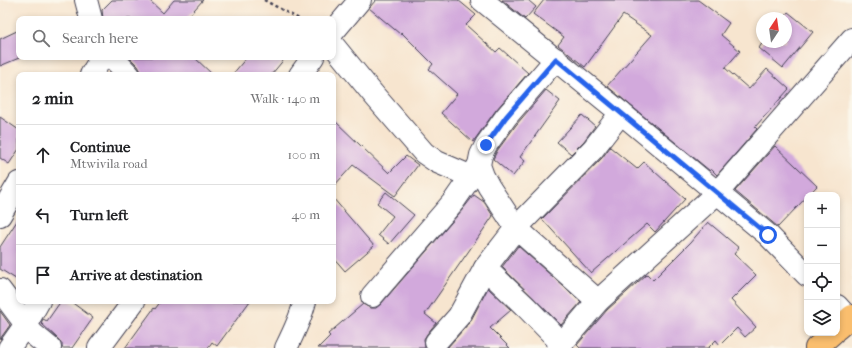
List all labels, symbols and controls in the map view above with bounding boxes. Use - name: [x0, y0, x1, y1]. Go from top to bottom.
- north arrow: [756, 12, 792, 48]
- search box: [16, 16, 336, 60]
- icon: search: [30, 27, 52, 49]
- text: Search here: [62, 29, 138, 47]
- text: 2 min: [32, 88, 73, 108]
- text: Walk · 140 m: [251, 91, 320, 106]
- route end: [477, 136, 495, 154]
- text: Continue: [70, 138, 130, 156]
- icon: ahead: [32, 144, 54, 166]
- text: 100 m: [287, 147, 320, 162]
- text: Mtwivila road: [70, 156, 148, 171]
- map controls: [804, 192, 840, 336]
- button: +: [804, 192, 840, 228]
- icon: left: [32, 204, 54, 226]
- text: Turn left: [70, 206, 128, 224]
- text: 40 m: [292, 207, 320, 222]
- route start: [759, 226, 777, 244]
- button: −: [804, 228, 840, 264]
- icon: arrive: [32, 264, 54, 286]
- button: locate: [804, 264, 840, 300]
- text: Arrive at destination: [70, 266, 202, 284]
- button: layers: [804, 300, 840, 336]

